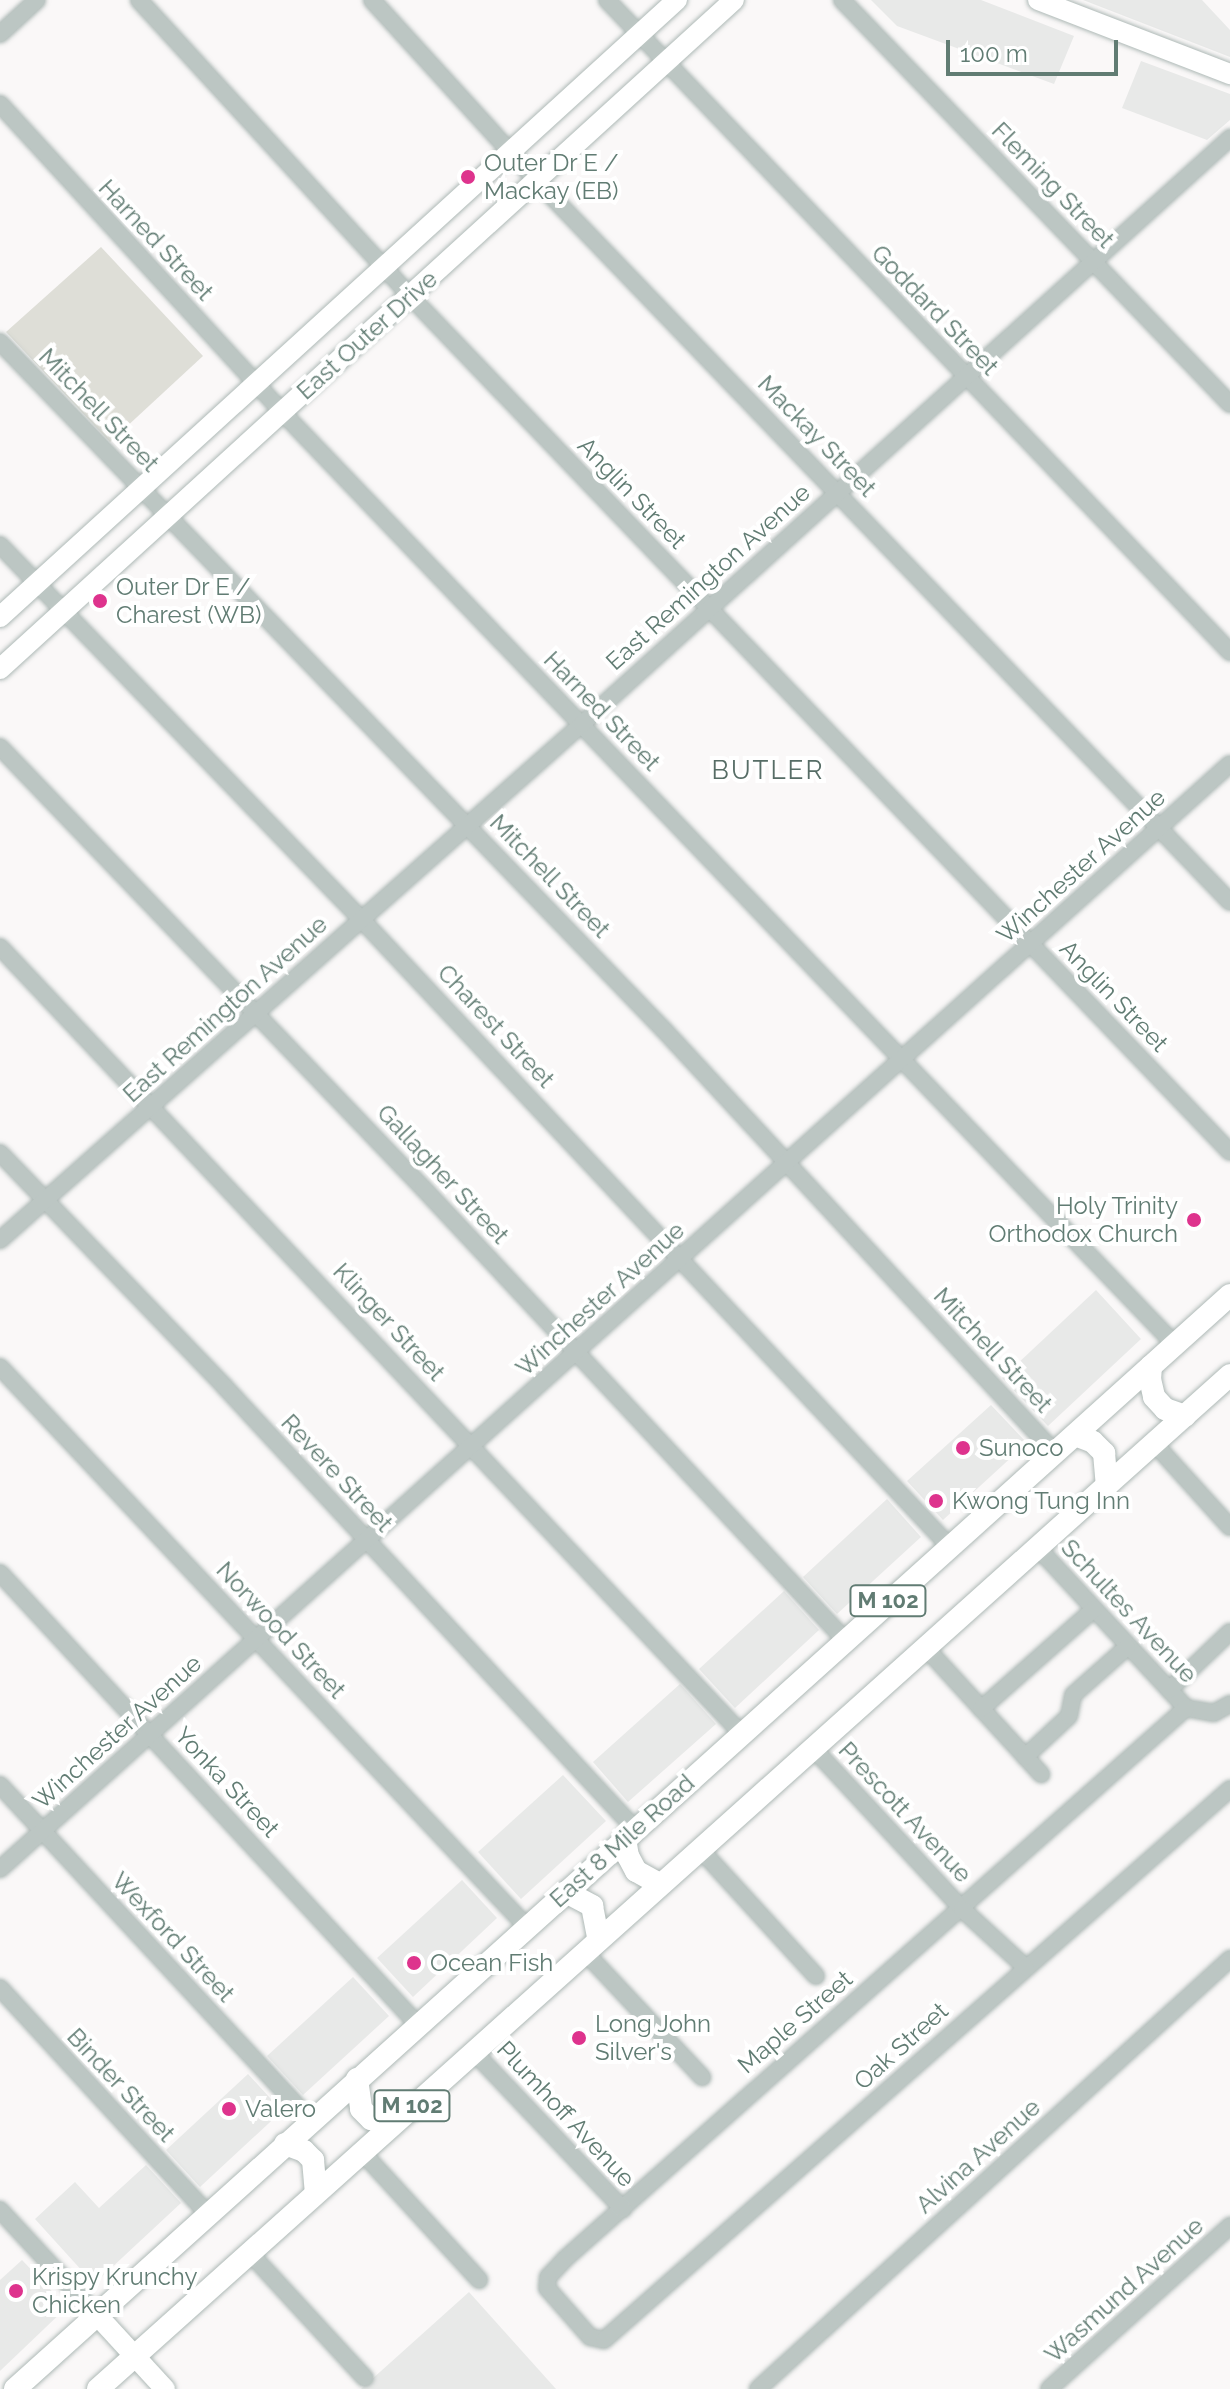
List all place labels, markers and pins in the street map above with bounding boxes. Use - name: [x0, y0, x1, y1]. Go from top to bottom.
- place label: Outer Dr E / Mackay (EB): [484, 149, 620, 205]
- marker: Outer Dr E / Mackay (EB): [459, 168, 477, 186]
- place label: Outer Dr E / Charest (WB): [116, 573, 261, 629]
- marker: Outer Dr E / Charest (WB): [91, 592, 109, 610]
- place label: Holy Trinity Orthodox Church: [989, 1192, 1178, 1248]
- marker: Holy Trinity Orthodox Church: [1185, 1211, 1203, 1229]
- place label: Sunoco: [979, 1434, 1063, 1462]
- marker: Sunoco: [954, 1439, 972, 1457]
- place label: Kwong Tung Inn: [952, 1487, 1131, 1515]
- marker: Kwong Tung Inn: [927, 1492, 945, 1510]
- place label: Ocean Fish: [430, 1949, 553, 1977]
- marker: Ocean Fish: [405, 1954, 423, 1972]
- place label: Long John Silver's: [595, 2010, 712, 2066]
- marker: Long John Silver's: [570, 2029, 588, 2047]
- place label: Valero: [245, 2095, 316, 2123]
- marker: Valero: [220, 2100, 238, 2118]
- place label: Krispy Krunchy Chicken: [32, 2263, 198, 2319]
- marker: Krispy Krunchy Chicken: [7, 2282, 25, 2300]

